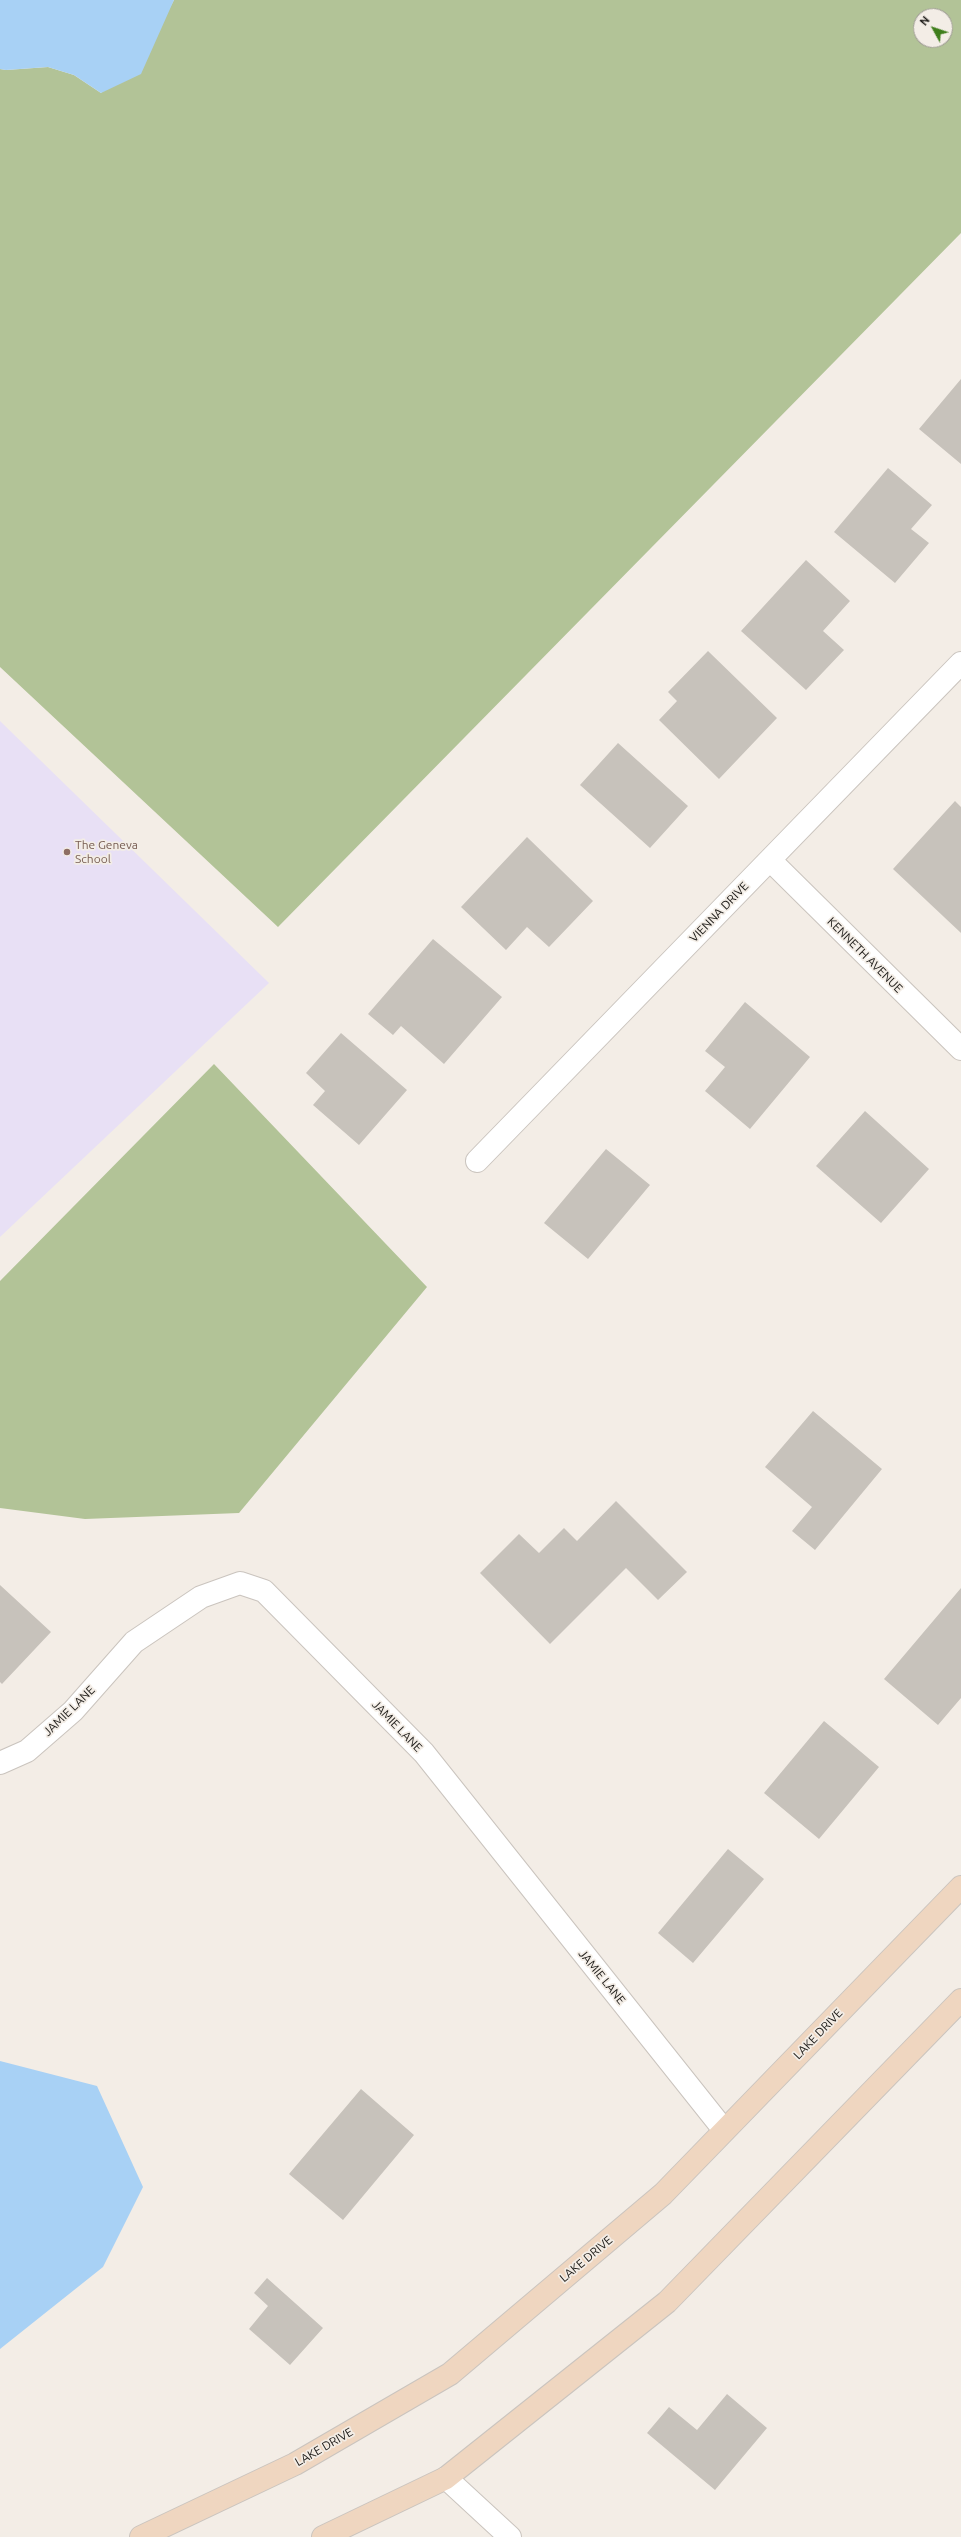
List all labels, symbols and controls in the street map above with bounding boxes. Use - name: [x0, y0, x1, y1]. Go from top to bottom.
- north arrow: [913, 8, 953, 48]
- text: N: [917, 14, 932, 28]
- place label: The Geneva School: [75, 838, 138, 866]
- marker: The Geneva School: [62, 847, 72, 857]
- street label: VIENNA DRIVE: [687, 879, 751, 945]
- street label: KENNETH AVENUE: [824, 914, 906, 996]
- street label: JAMIE LANE: [40, 1683, 98, 1739]
- street label: JAMIE LANE: [369, 1697, 425, 1755]
- street label: JAMIE LANE: [576, 1947, 628, 2007]
- street label: LAKE DRIVE: [790, 2006, 846, 2062]
- street label: LAKE DRIVE: [557, 2233, 615, 2285]
- street label: LAKE DRIVE: [293, 2425, 355, 2469]

